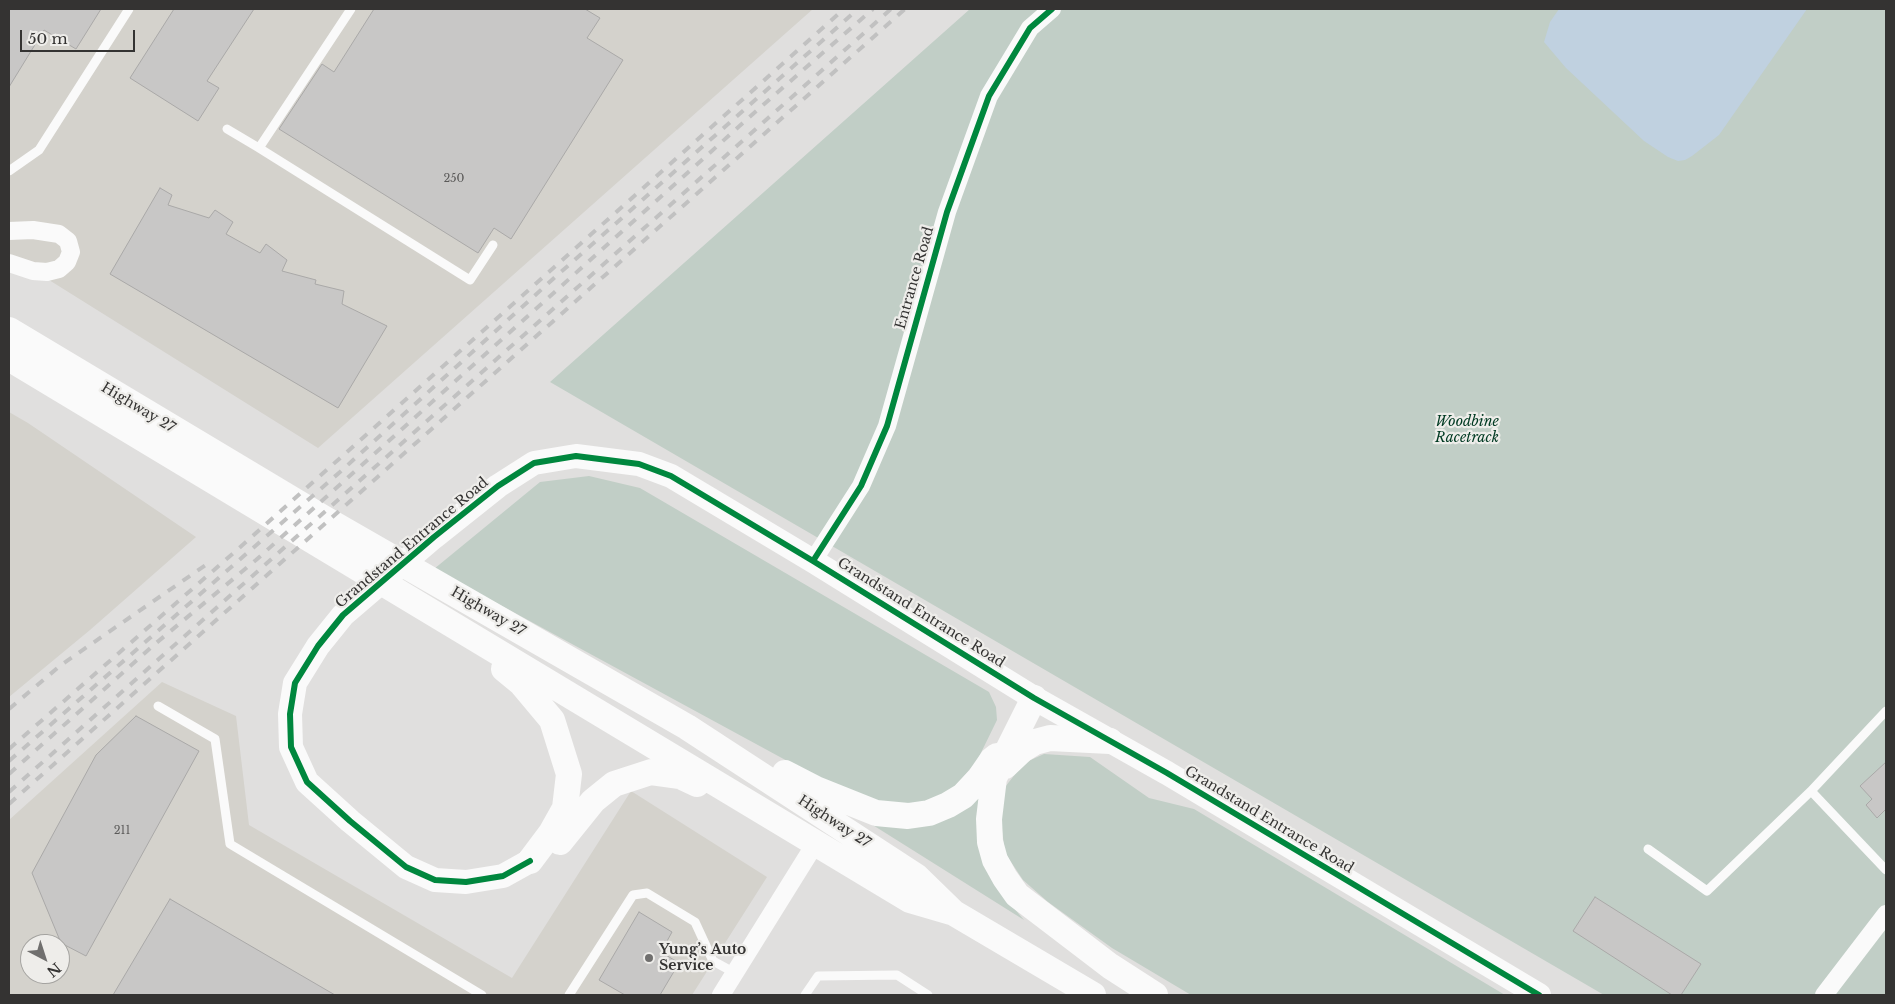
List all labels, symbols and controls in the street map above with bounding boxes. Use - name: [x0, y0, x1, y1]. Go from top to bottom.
- scale bar: [22, 20, 138, 52]
- text: 50 m: [28, 29, 68, 48]
- house number: 250: [444, 172, 464, 186]
- street label: Entrance Road: [892, 225, 938, 331]
- street label: Highway 27: [98, 379, 178, 437]
- park label: Woodbine Racetrack: [1435, 414, 1499, 447]
- street label: Grandstand Entrance Road: [332, 474, 492, 612]
- street label: Grandstand Entrance Road: [834, 554, 1008, 672]
- street label: Highway 27: [448, 584, 528, 640]
- street label: Grandstand Entrance Road: [1181, 763, 1357, 877]
- street label: Highway 27: [794, 792, 874, 852]
- house number: 211: [114, 824, 130, 838]
- north arrow: [20, 934, 70, 984]
- place label: Yung’s Auto Service: [659, 942, 746, 974]
- marker: Yung’s Auto Service: [643, 952, 655, 964]
- text: N: [43, 959, 65, 981]

